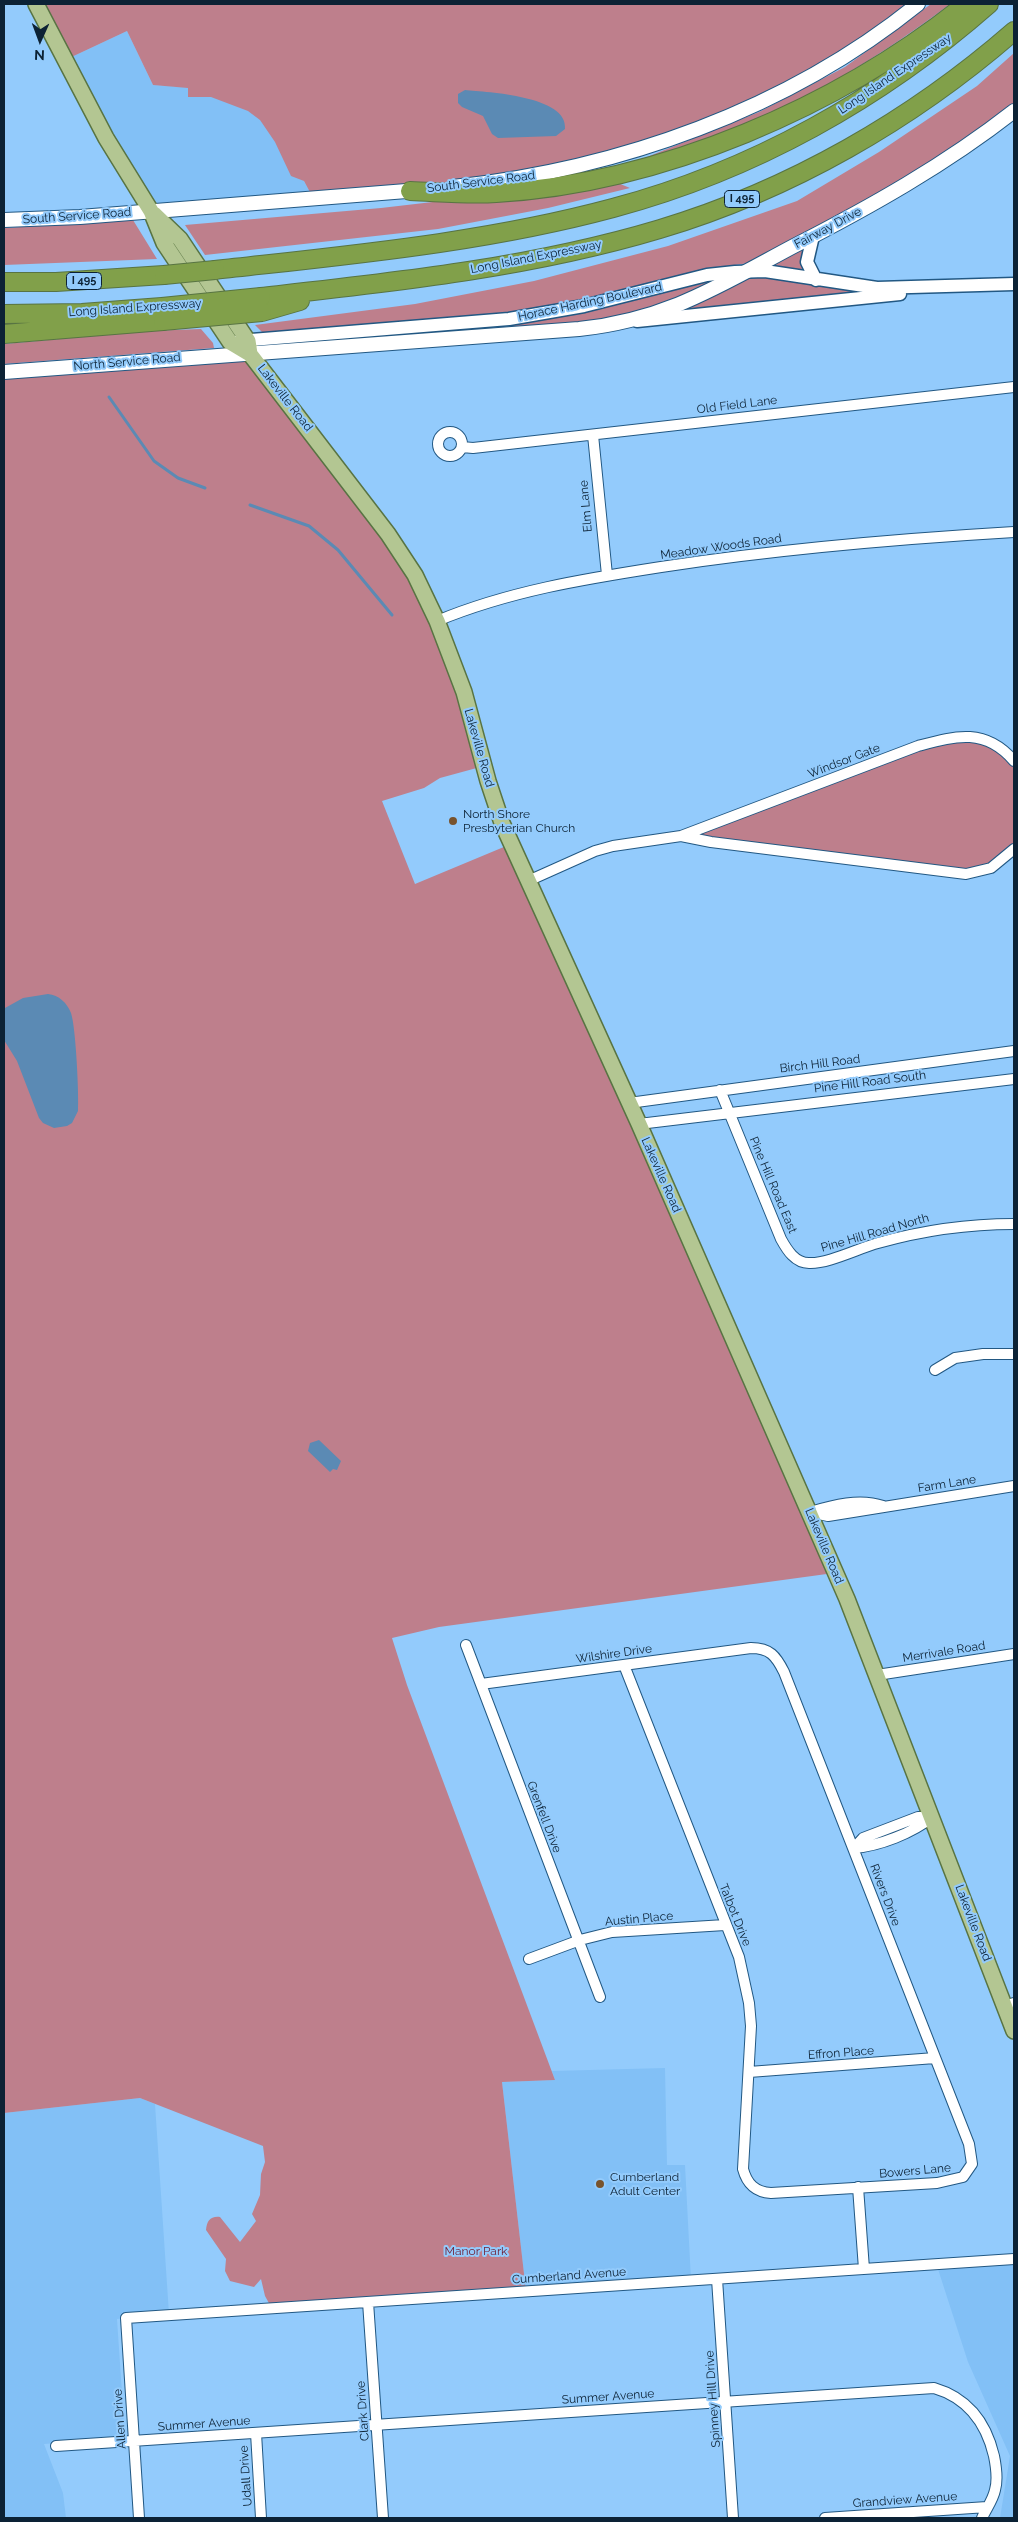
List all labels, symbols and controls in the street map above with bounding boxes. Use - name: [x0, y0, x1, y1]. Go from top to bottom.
- north arrow: [15, 15, 65, 65]
- street label: Long Island Expressway: [836, 31, 954, 117]
- text: N: [34, 47, 45, 63]
- street label: South Service Road: [426, 168, 536, 196]
- road number: I 495: [724, 190, 760, 208]
- street label: Fairway Drive: [792, 204, 864, 252]
- street label: South Service Road: [22, 205, 132, 227]
- street label: Long Island Expressway: [469, 237, 603, 277]
- road number: I 495: [66, 272, 102, 290]
- street label: Horace Harding Boulevard: [517, 280, 663, 324]
- street label: Long Island Expressway: [68, 296, 202, 320]
- street label: North Service Road: [73, 350, 181, 374]
- street label: Lakeville Road: [254, 362, 316, 434]
- street label: Old Field Lane: [696, 393, 778, 417]
- street label: Elm Lane: [577, 479, 595, 533]
- street label: Meadow Woods Road: [659, 531, 783, 563]
- street label: Lakeville Road: [461, 707, 497, 789]
- street label: Windsor Gate: [806, 741, 882, 781]
- place label: North Shore Presbyterian Church: [463, 807, 575, 835]
- marker: North Shore Presbyterian Church: [447, 815, 459, 827]
- street label: Birch Hill Road: [779, 1052, 861, 1076]
- street label: Pine Hill Road South: [813, 1068, 927, 1096]
- street label: Pine Hill Road East: [746, 1134, 800, 1236]
- street label: Lakeville Road: [638, 1135, 684, 1215]
- street label: Pine Hill Road North: [819, 1211, 931, 1255]
- street label: Farm Lane: [917, 1472, 977, 1496]
- street label: Lakeville Road: [802, 1506, 846, 1586]
- street label: Merrivale Road: [902, 1638, 986, 1666]
- street label: Wilshire Drive: [575, 1642, 653, 1666]
- street label: Grenfell Drive: [524, 1779, 564, 1855]
- street label: Rivers Drive: [867, 1862, 903, 1928]
- street label: Talbot Drive: [716, 1882, 754, 1948]
- street label: Lakeville Road: [952, 1883, 994, 1963]
- street label: Austin Place: [604, 1909, 674, 1929]
- street label: Effron Place: [807, 2044, 875, 2062]
- street label: Bowers Lane: [878, 2161, 952, 2181]
- place label: Cumberland Adult Center: [610, 2170, 680, 2198]
- marker: Cumberland Adult Center: [594, 2178, 606, 2190]
- park label: Manor Park: [445, 2244, 507, 2258]
- street label: Cumberland Avenue: [511, 2265, 627, 2287]
- street label: Spinney Hill Drive: [702, 2350, 724, 2448]
- street label: Clark Drive: [354, 2380, 372, 2442]
- street label: Summer Avenue: [561, 2387, 655, 2407]
- street label: Allen Drive: [111, 2388, 129, 2450]
- street label: Summer Avenue: [157, 2414, 251, 2434]
- street label: Udall Drive: [237, 2445, 255, 2507]
- street label: Grandview Avenue: [852, 2489, 958, 2511]

